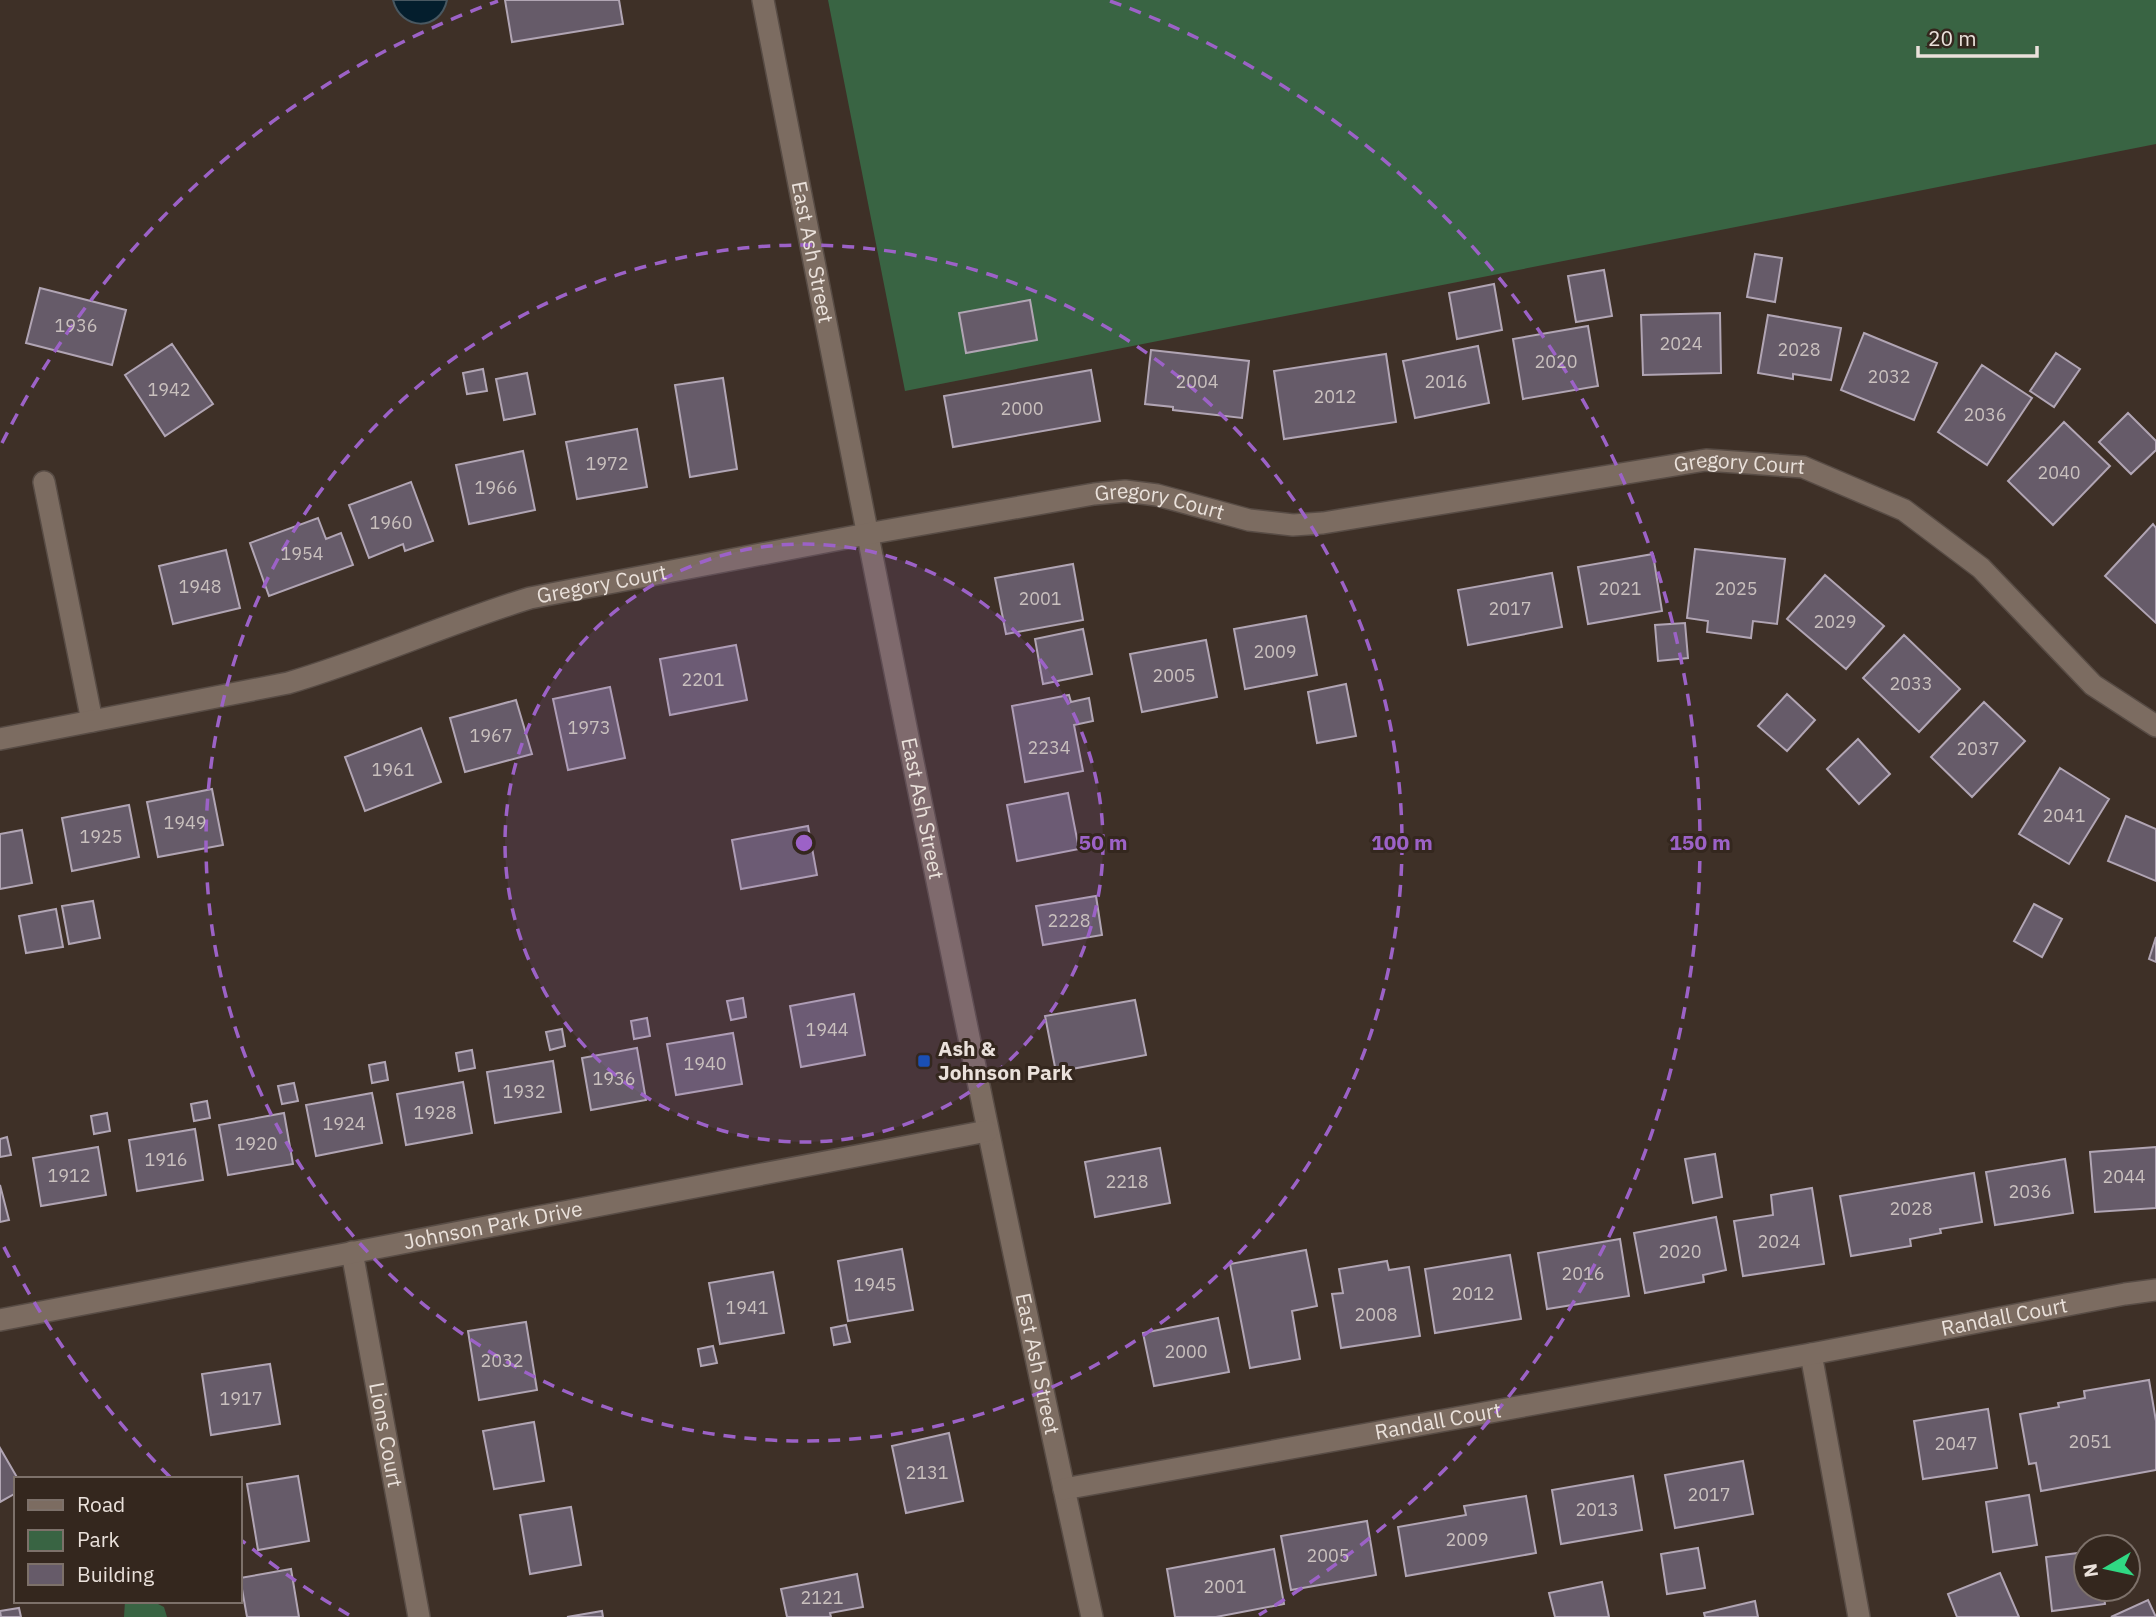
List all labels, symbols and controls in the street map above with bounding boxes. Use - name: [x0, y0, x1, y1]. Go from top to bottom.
- scale bar: [1918, 14, 2037, 58]
- text: 20 m: [1928, 24, 1977, 52]
- street label: East Ash Street: [786, 179, 841, 325]
- house number: 1936: [54, 314, 98, 337]
- house number: 2024: [1659, 332, 1703, 355]
- house number: 2028: [1777, 338, 1821, 361]
- house number: 2020: [1534, 350, 1578, 373]
- house number: 2032: [1867, 365, 1911, 388]
- house number: 2004: [1175, 370, 1219, 393]
- house number: 2016: [1424, 370, 1468, 393]
- house number: 1942: [147, 378, 191, 401]
- house number: 2012: [1313, 385, 1357, 408]
- house number: 2000: [1000, 397, 1044, 420]
- house number: 2036: [1963, 403, 2007, 426]
- street label: Gregory Court: [1671, 445, 1806, 480]
- house number: 1972: [585, 452, 629, 475]
- house number: 2040: [2037, 461, 2081, 484]
- house number: 1966: [474, 476, 518, 499]
- street label: Gregory Court: [1093, 476, 1228, 526]
- house number: 1960: [369, 511, 413, 534]
- house number: 1954: [280, 542, 324, 565]
- street label: Gregory Court: [534, 557, 669, 609]
- house number: 1948: [178, 575, 222, 598]
- house number: 2021: [1598, 577, 1642, 600]
- house number: 2025: [1714, 577, 1758, 600]
- house number: 2001: [1018, 587, 1062, 610]
- house number: 2017: [1488, 597, 1532, 620]
- house number: 2029: [1813, 610, 1857, 633]
- house number: 2009: [1253, 640, 1297, 663]
- house number: 2005: [1152, 664, 1196, 687]
- house number: 2201: [681, 668, 725, 691]
- house number: 2033: [1889, 672, 1933, 695]
- house number: 1973: [567, 716, 611, 739]
- house number: 1967: [469, 724, 513, 747]
- street label: East Ash Street: [895, 735, 951, 882]
- house number: 2234: [1027, 736, 1071, 759]
- house number: 2037: [1956, 737, 2000, 760]
- house number: 1961: [371, 758, 415, 781]
- house number: 2041: [2042, 804, 2086, 827]
- house number: 1949: [163, 811, 207, 834]
- house number: 1925: [79, 825, 123, 848]
- text: 50 m: [1079, 828, 1127, 856]
- text: 100 m: [1371, 828, 1433, 856]
- text: 150 m: [1669, 828, 1731, 856]
- centre of rings: [792, 831, 816, 855]
- house number: 2228: [1047, 909, 1091, 932]
- house number: 1944: [805, 1018, 849, 1041]
- place label: Ash & Johnson Park: [938, 1034, 1073, 1086]
- house number: 1940: [683, 1052, 727, 1075]
- marker: Ash & Johnson Park: [916, 1053, 932, 1069]
- house number: 1936: [592, 1067, 636, 1090]
- house number: 1932: [502, 1080, 546, 1103]
- house number: 1928: [413, 1101, 457, 1124]
- house number: 1924: [322, 1112, 366, 1135]
- house number: 1920: [234, 1132, 278, 1155]
- house number: 1916: [144, 1148, 188, 1171]
- house number: 1912: [47, 1164, 91, 1187]
- house number: 2044: [2102, 1165, 2146, 1188]
- house number: 2218: [1105, 1170, 1149, 1193]
- house number: 2036: [2008, 1180, 2052, 1203]
- street label: Johnson Park Drive: [401, 1194, 585, 1255]
- house number: 2028: [1889, 1197, 1933, 1220]
- house number: 2024: [1757, 1230, 1801, 1253]
- house number: 2020: [1658, 1240, 1702, 1263]
- house number: 2016: [1561, 1262, 1605, 1285]
- house number: 1945: [853, 1273, 897, 1296]
- house number: 2012: [1451, 1282, 1495, 1305]
- street label: East Ash Street: [1010, 1290, 1067, 1437]
- street label: Randall Court: [1939, 1290, 2070, 1342]
- house number: 1941: [725, 1296, 769, 1319]
- house number: 2008: [1354, 1303, 1398, 1326]
- house number: 2000: [1164, 1340, 1208, 1363]
- house number: 2032: [480, 1349, 524, 1372]
- street label: Lions Court: [363, 1380, 410, 1490]
- house number: 1917: [219, 1387, 263, 1410]
- street label: Randall Court: [1372, 1395, 1503, 1446]
- house number: 2051: [2068, 1430, 2112, 1453]
- house number: 2047: [1934, 1432, 1978, 1455]
- house number: 2131: [905, 1461, 949, 1484]
- legend: [14, 1477, 242, 1603]
- house number: 2017: [1687, 1483, 1731, 1506]
- text: Road: [77, 1490, 125, 1518]
- house number: 2013: [1575, 1498, 1619, 1521]
- text: Park: [77, 1525, 120, 1553]
- house number: 2009: [1445, 1528, 1489, 1551]
- north arrow: [2072, 1533, 2142, 1603]
- house number: 2005: [1306, 1544, 1350, 1567]
- text: Building: [77, 1560, 154, 1588]
- text: N: [2077, 1562, 2103, 1579]
- house number: 2001: [1203, 1575, 1247, 1598]
- house number: 2121: [800, 1586, 844, 1609]

